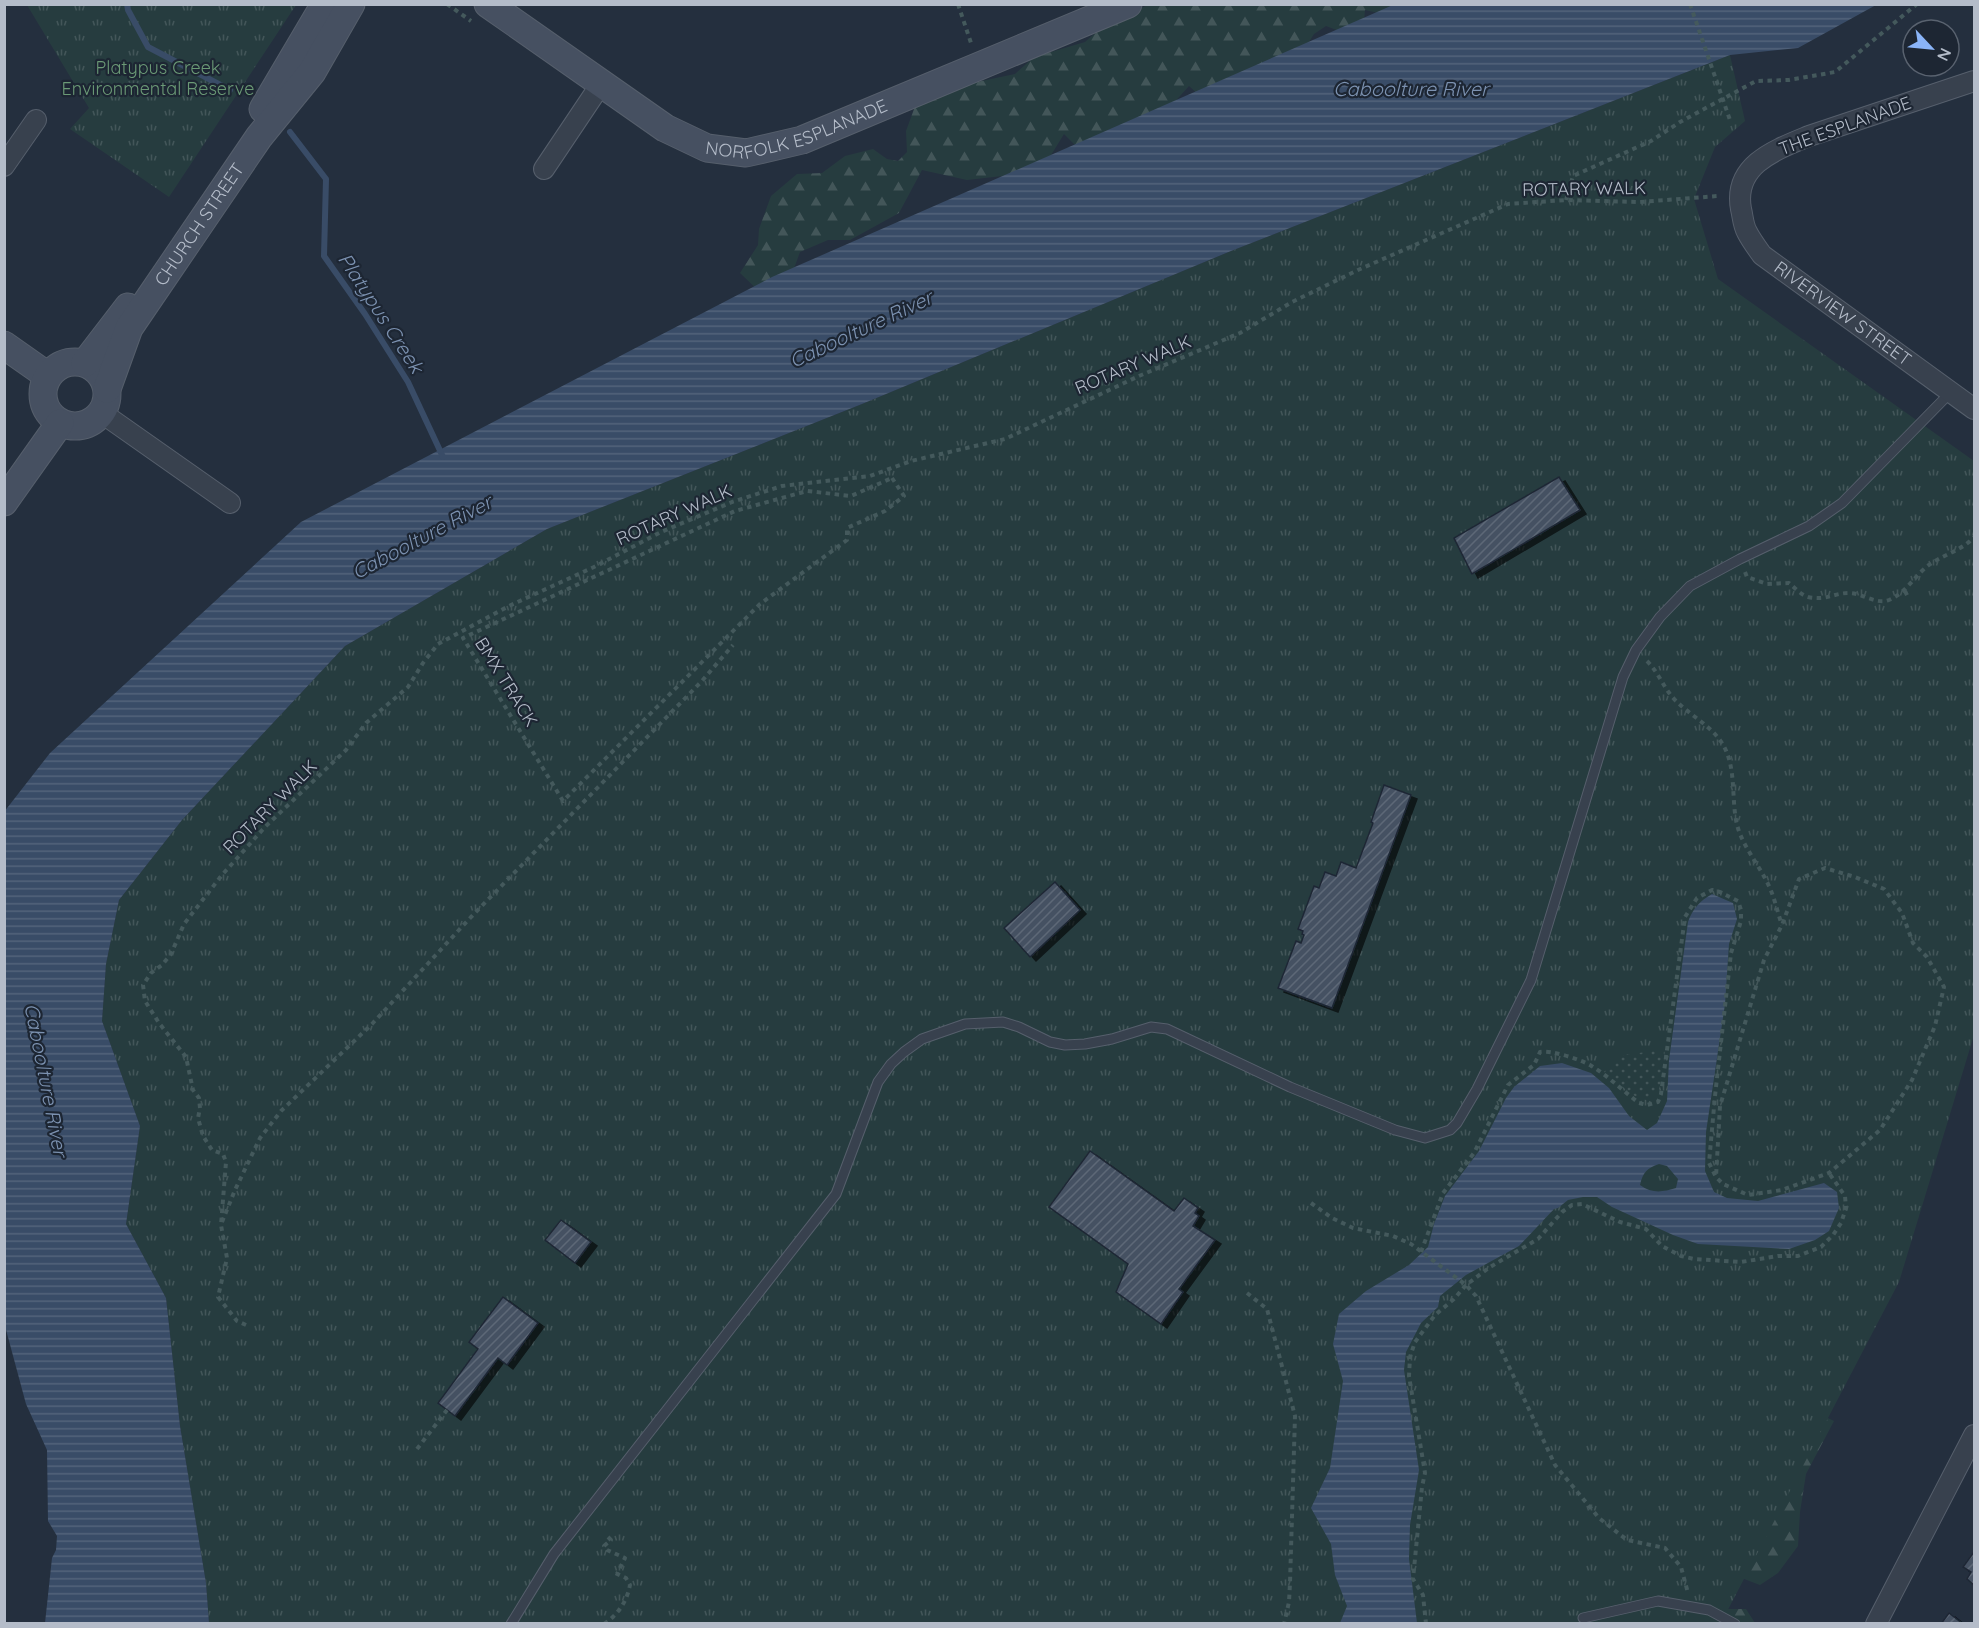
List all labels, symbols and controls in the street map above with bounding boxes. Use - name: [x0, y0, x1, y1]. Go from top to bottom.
- north arrow: [1901, 18, 1961, 78]
- text: N: [1933, 45, 1956, 64]
- park label: Platypus Creek Environmental Reserve: [62, 56, 254, 100]
- water label: Caboolture River: [1333, 76, 1491, 101]
- street label: THE ESPLANADE: [1775, 91, 1914, 160]
- street label: NORFOLK ESPLANADE: [704, 94, 891, 164]
- street label: CHURCH STREET: [149, 158, 249, 290]
- street label: ROTARY WALK: [1522, 176, 1646, 201]
- water label: Platypus Creek: [333, 248, 431, 380]
- street label: RIVERVIEW STREET: [1770, 256, 1916, 371]
- water label: Caboolture River: [785, 283, 939, 373]
- street label: ROTARY WALK: [1071, 330, 1194, 399]
- street label: ROTARY WALK: [612, 479, 735, 550]
- water label: Caboolture River: [347, 488, 498, 584]
- street label: BMX TRACK: [470, 633, 543, 731]
- street label: ROTARY WALK: [218, 755, 322, 859]
- water label: Caboolture River: [19, 1001, 74, 1161]

